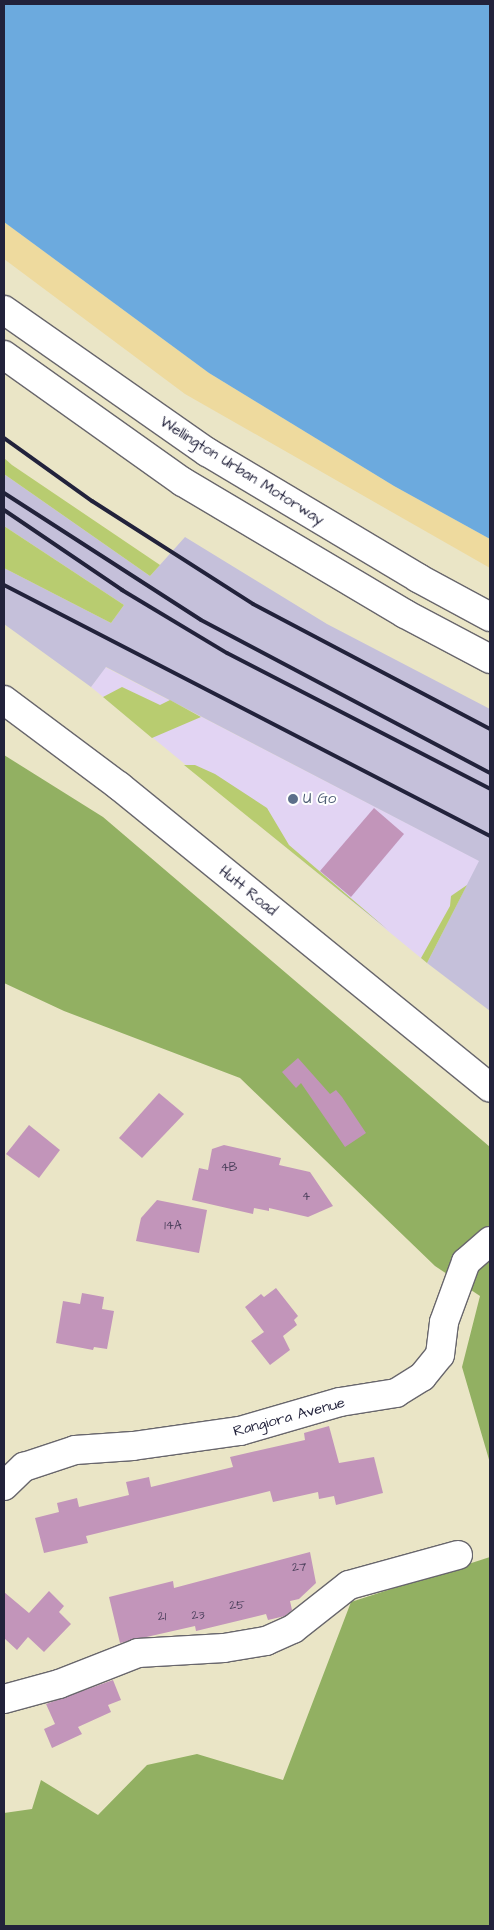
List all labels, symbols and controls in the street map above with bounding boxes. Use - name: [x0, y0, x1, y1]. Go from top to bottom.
- street label: Wellington Urban Motorway: [157, 413, 327, 529]
- place label: U Go: [303, 790, 336, 808]
- marker: U Go: [287, 793, 299, 805]
- street label: Hutt Road: [215, 862, 281, 920]
- house number: 4B: [221, 1161, 237, 1175]
- house number: 4: [302, 1190, 310, 1204]
- house number: 14A: [164, 1219, 182, 1233]
- street label: Rangiora Avenue: [231, 1393, 347, 1441]
- house number: 27: [292, 1561, 306, 1575]
- house number: 25: [229, 1599, 245, 1613]
- house number: 23: [192, 1609, 204, 1623]
- house number: 21: [158, 1610, 166, 1624]

